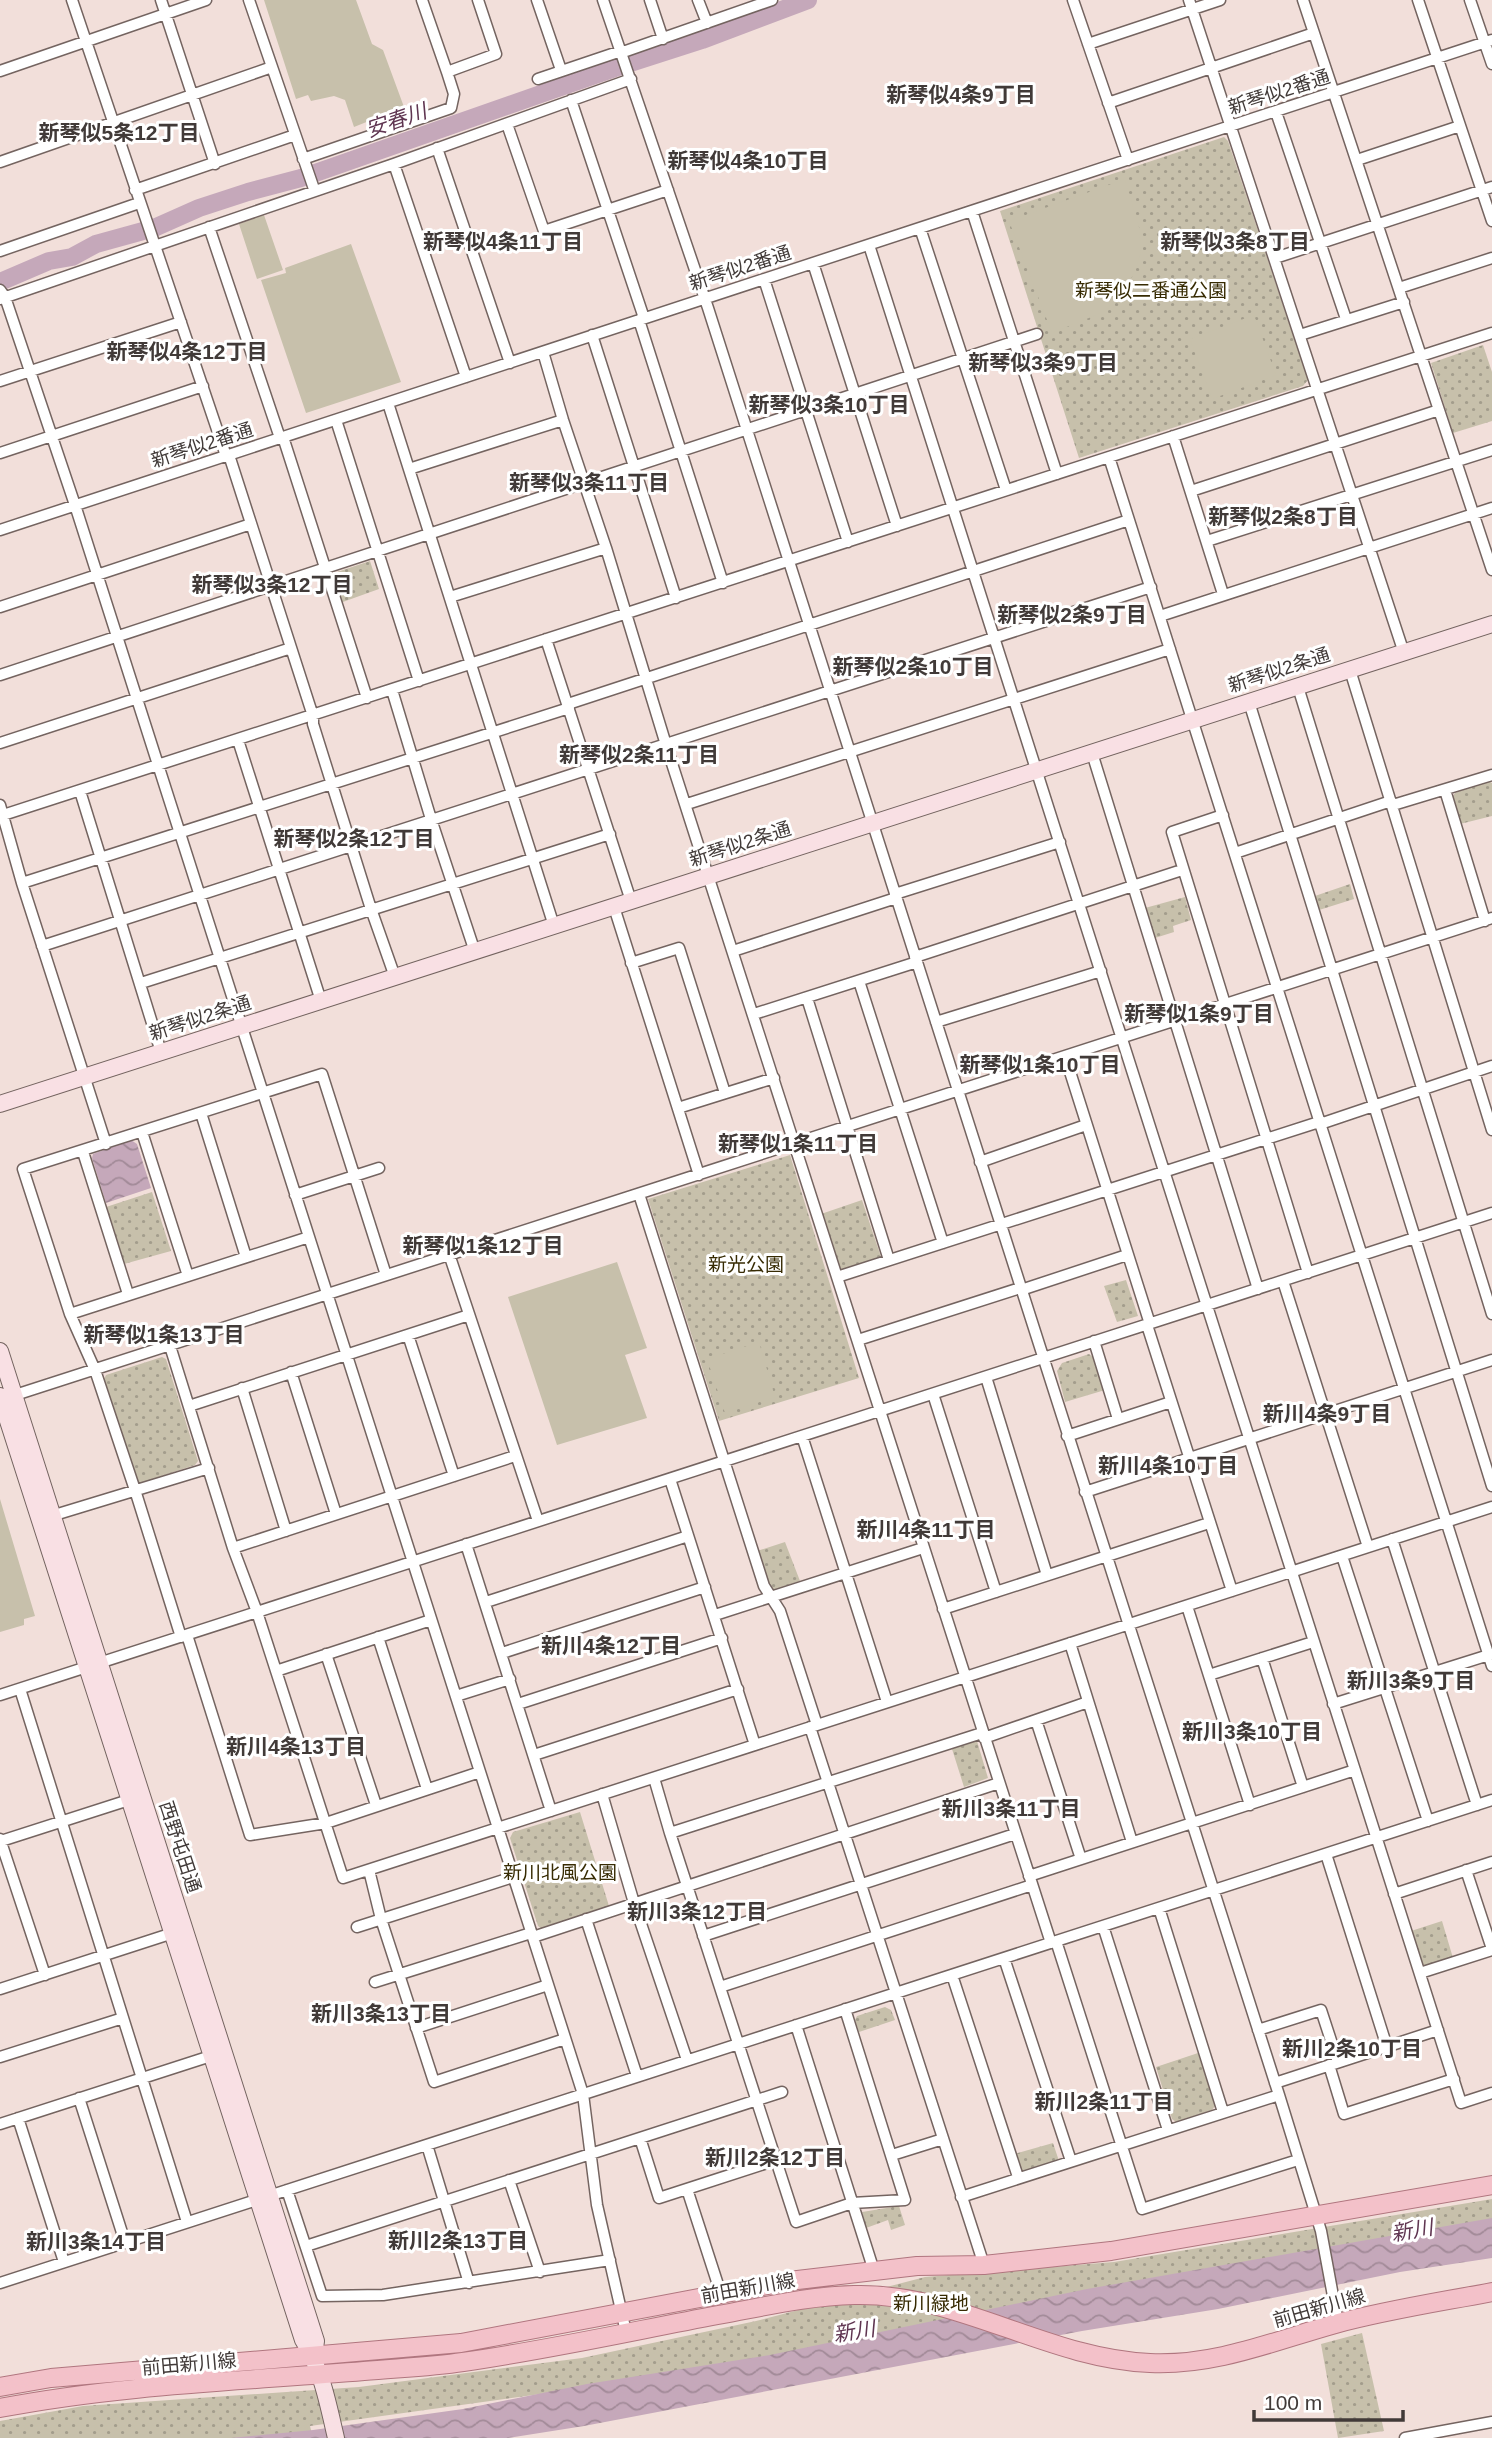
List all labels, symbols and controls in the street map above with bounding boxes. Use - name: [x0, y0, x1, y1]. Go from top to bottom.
- street label: 新琴似2番通: [1226, 66, 1332, 118]
- district label: 新琴似4条9丁目: [886, 83, 1036, 106]
- water label: 安春川: [362, 98, 431, 141]
- district label: 新琴似5条12丁目: [38, 121, 200, 144]
- district label: 新琴似4条10丁目: [667, 149, 829, 172]
- district label: 新琴似4条11丁目: [423, 230, 583, 253]
- district label: 新琴似3条8丁目: [1160, 230, 1310, 253]
- street label: 新琴似2番通: [687, 242, 793, 294]
- park label: 新琴似二番通公園: [1075, 280, 1227, 301]
- district label: 新琴似4条12丁目: [106, 340, 268, 363]
- district label: 新琴似3条9丁目: [968, 351, 1118, 374]
- district label: 新琴似3条10丁目: [748, 393, 910, 416]
- street label: 新琴似2番通: [149, 419, 255, 471]
- district label: 新琴似3条11丁目: [509, 471, 669, 494]
- district label: 新琴似2条8丁目: [1208, 505, 1358, 528]
- district label: 新琴似3条12丁目: [191, 573, 353, 596]
- district label: 新琴似2条9丁目: [997, 603, 1147, 626]
- street label: 新琴似2条通: [1226, 644, 1332, 696]
- district label: 新琴似2条10丁目: [832, 655, 994, 678]
- district label: 新琴似2条11丁目: [559, 743, 719, 766]
- street label: 新琴似2条通: [687, 818, 793, 870]
- district label: 新琴似2条12丁目: [273, 827, 435, 850]
- street label: 新琴似2条通: [147, 992, 253, 1044]
- district label: 新琴似1条9丁目: [1124, 1002, 1274, 1025]
- district label: 新琴似1条10丁目: [959, 1053, 1121, 1076]
- district label: 新琴似1条11丁目: [718, 1132, 878, 1155]
- district label: 新琴似1条12丁目: [402, 1234, 564, 1257]
- park label: 新光公園: [708, 1254, 784, 1275]
- district label: 新琴似1条13丁目: [83, 1323, 245, 1346]
- district label: 新川4条9丁目: [1263, 1402, 1391, 1425]
- district label: 新川4条10丁目: [1098, 1454, 1238, 1477]
- district label: 新川4条11丁目: [857, 1518, 995, 1541]
- district label: 新川4条12丁目: [541, 1634, 681, 1657]
- district label: 新川3条9丁目: [1347, 1669, 1475, 1692]
- district label: 新川3条10丁目: [1182, 1720, 1322, 1743]
- district label: 新川4条13丁目: [226, 1735, 366, 1758]
- district label: 新川3条11丁目: [942, 1797, 1080, 1820]
- street label: 西野屯田通: [155, 1799, 205, 1895]
- park label: 新川北風公園: [503, 1862, 617, 1883]
- district label: 新川3条12丁目: [627, 1900, 767, 1923]
- district label: 新川3条13丁目: [311, 2002, 451, 2025]
- district label: 新川2条10丁目: [1282, 2037, 1422, 2060]
- district label: 新川2条11丁目: [1035, 2090, 1173, 2113]
- district label: 新川2条12丁目: [705, 2146, 845, 2169]
- water label: 新川: [1389, 2215, 1437, 2245]
- district label: 新川2条13丁目: [388, 2229, 528, 2252]
- district label: 新川3条14丁目: [26, 2230, 166, 2253]
- street label: 前田新川線: [699, 2269, 797, 2307]
- street label: 前田新川線: [1270, 2285, 1368, 2331]
- park label: 新川緑地: [893, 2293, 969, 2314]
- water label: 新川: [831, 2316, 879, 2346]
- street label: 前田新川線: [141, 2349, 237, 2379]
- scale bar: [1254, 2378, 1403, 2422]
- text: 100 m: [1264, 2391, 1322, 2414]

